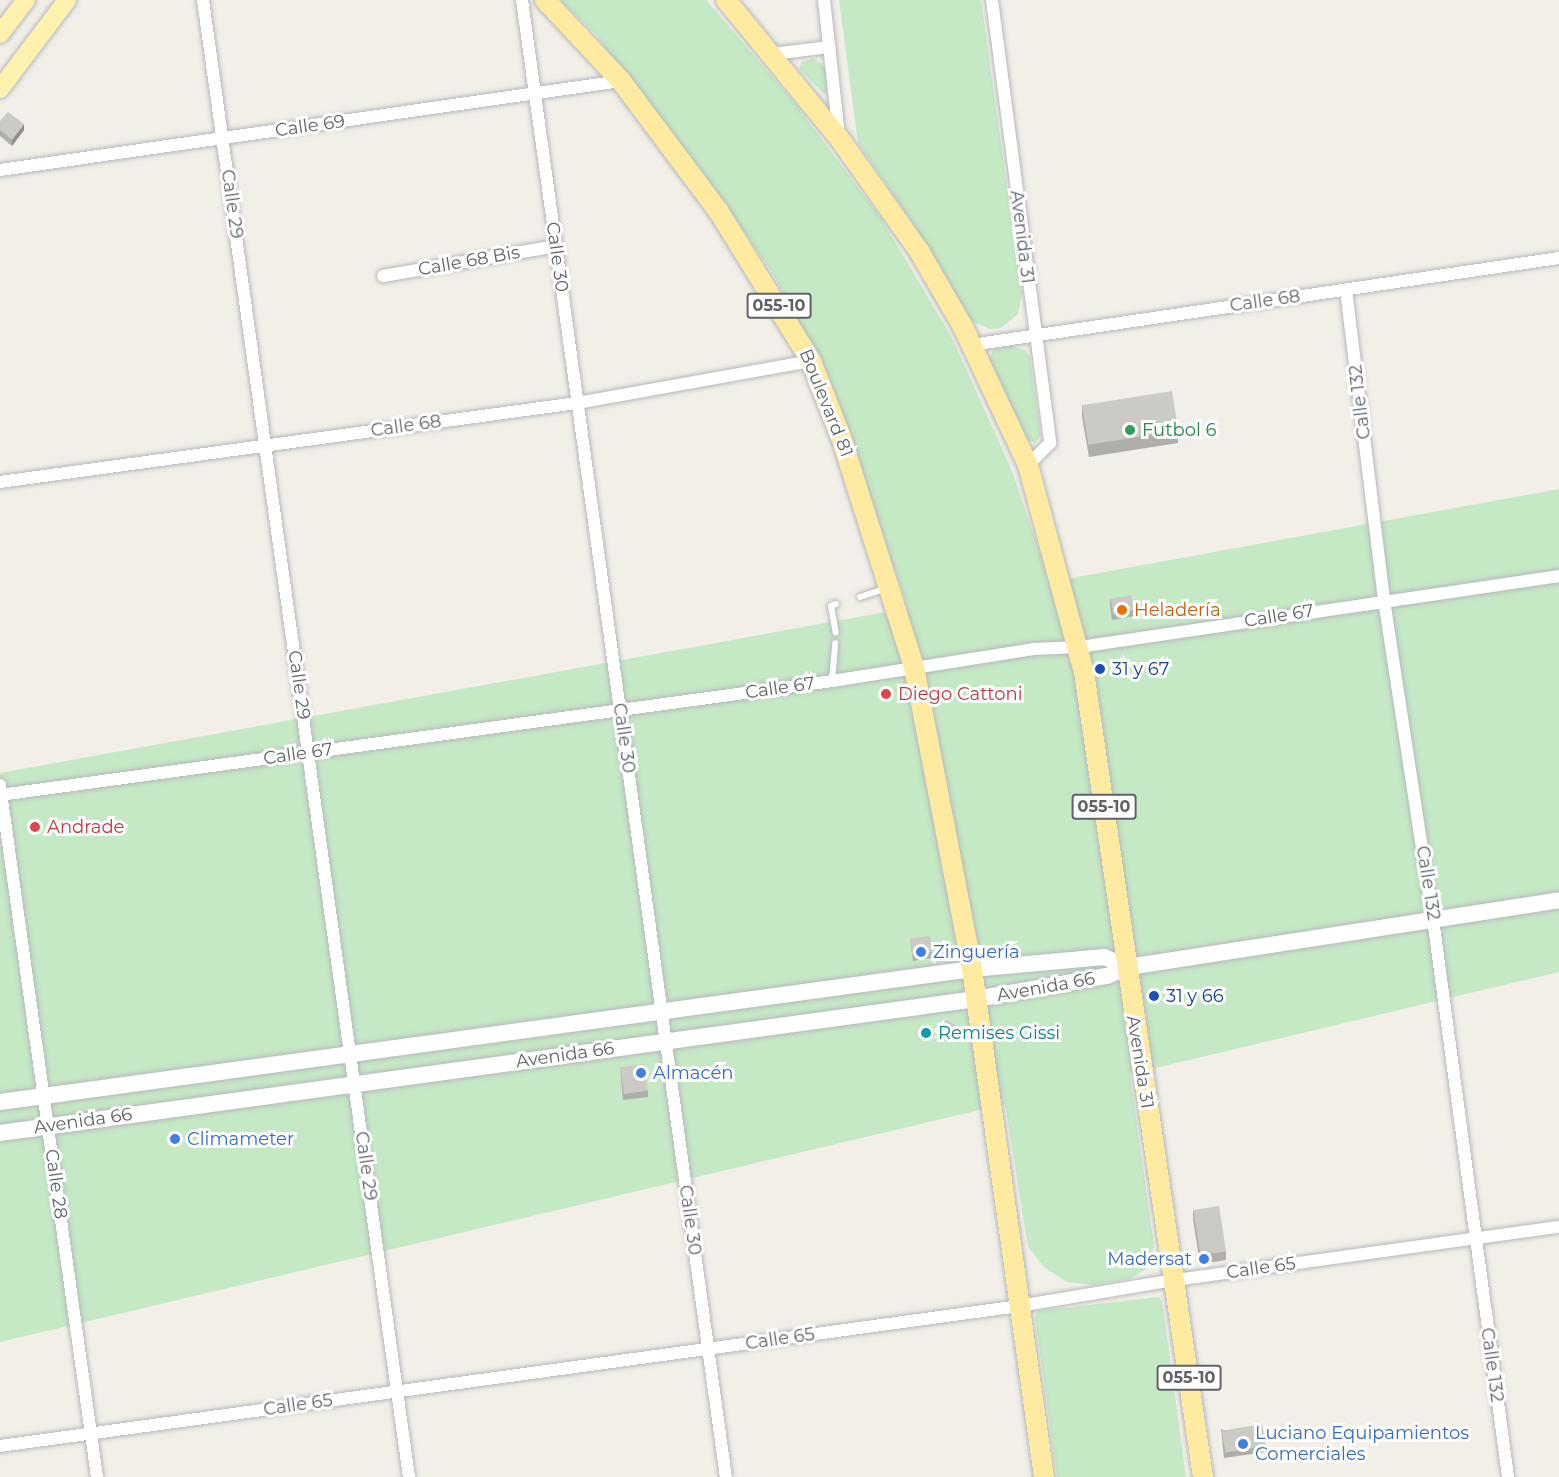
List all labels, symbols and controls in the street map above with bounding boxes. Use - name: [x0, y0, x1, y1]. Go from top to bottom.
- street label: Calle 69: [274, 110, 346, 142]
- street label: Calle 29: [216, 168, 248, 240]
- street label: Avenida 31: [1006, 189, 1038, 285]
- street label: Calle 30: [541, 221, 573, 293]
- street label: Calle 68 Bis: [416, 241, 522, 281]
- street label: Calle 68: [1228, 285, 1302, 317]
- road number: 055-10: [746, 293, 812, 319]
- street label: Boulevard 81: [795, 346, 857, 460]
- street label: Calle 132: [1345, 363, 1375, 441]
- street label: Calle 68: [369, 410, 443, 442]
- place label: Futbol 6: [1142, 419, 1216, 441]
- marker: Futbol 6: [1123, 423, 1137, 437]
- place label: Heladería: [1134, 599, 1221, 621]
- street label: Calle 67: [1243, 600, 1315, 632]
- marker: Heladería: [1115, 603, 1129, 617]
- street label: Calle 29: [283, 649, 315, 721]
- place label: 31 y 67: [1112, 658, 1169, 680]
- marker: 31 y 67: [1093, 662, 1107, 676]
- street label: Calle 67: [744, 672, 816, 704]
- place label: Diego Cattoni: [898, 683, 1022, 705]
- marker: Diego Cattoni: [879, 687, 893, 701]
- street label: Calle 30: [608, 702, 640, 774]
- street label: Calle 67: [262, 738, 334, 770]
- road number: 055-10: [1071, 794, 1137, 820]
- place label: Andrade: [47, 816, 124, 838]
- marker: Andrade: [28, 820, 42, 834]
- street label: Calle 132: [1411, 844, 1445, 922]
- place label: Zinguería: [933, 941, 1020, 963]
- marker: Zinguería: [914, 945, 928, 959]
- street label: Avenida 66: [995, 968, 1097, 1006]
- place label: 31 y 66: [1166, 985, 1224, 1007]
- marker: 31 y 66: [1147, 989, 1161, 1003]
- street label: Avenida 31: [1122, 1014, 1158, 1110]
- place label: Remises Gissi: [938, 1022, 1060, 1044]
- marker: Remises Gissi: [919, 1026, 933, 1040]
- street label: Avenida 66: [514, 1037, 616, 1073]
- place label: Almacén: [653, 1062, 733, 1084]
- marker: Almacén: [634, 1066, 648, 1080]
- street label: Avenida 66: [32, 1103, 134, 1139]
- place label: Climameter: [187, 1128, 294, 1150]
- street label: Calle 29: [350, 1130, 382, 1202]
- marker: Climameter: [168, 1132, 182, 1146]
- street label: Calle 28: [40, 1148, 72, 1220]
- street label: Calle 30: [674, 1184, 706, 1256]
- place label: Madersat: [1107, 1248, 1192, 1270]
- marker: Madersat: [1197, 1252, 1211, 1266]
- street label: Calle 65: [1225, 1252, 1297, 1284]
- street label: Calle 65: [744, 1323, 816, 1355]
- street label: Calle 132: [1476, 1326, 1508, 1404]
- road number: 055-10: [1156, 1365, 1222, 1391]
- street label: Calle 65: [262, 1389, 334, 1421]
- place label: Luciano Equipamientos Comerciales: [1255, 1423, 1469, 1466]
- marker: Luciano Equipamientos Comerciales: [1236, 1437, 1250, 1451]

